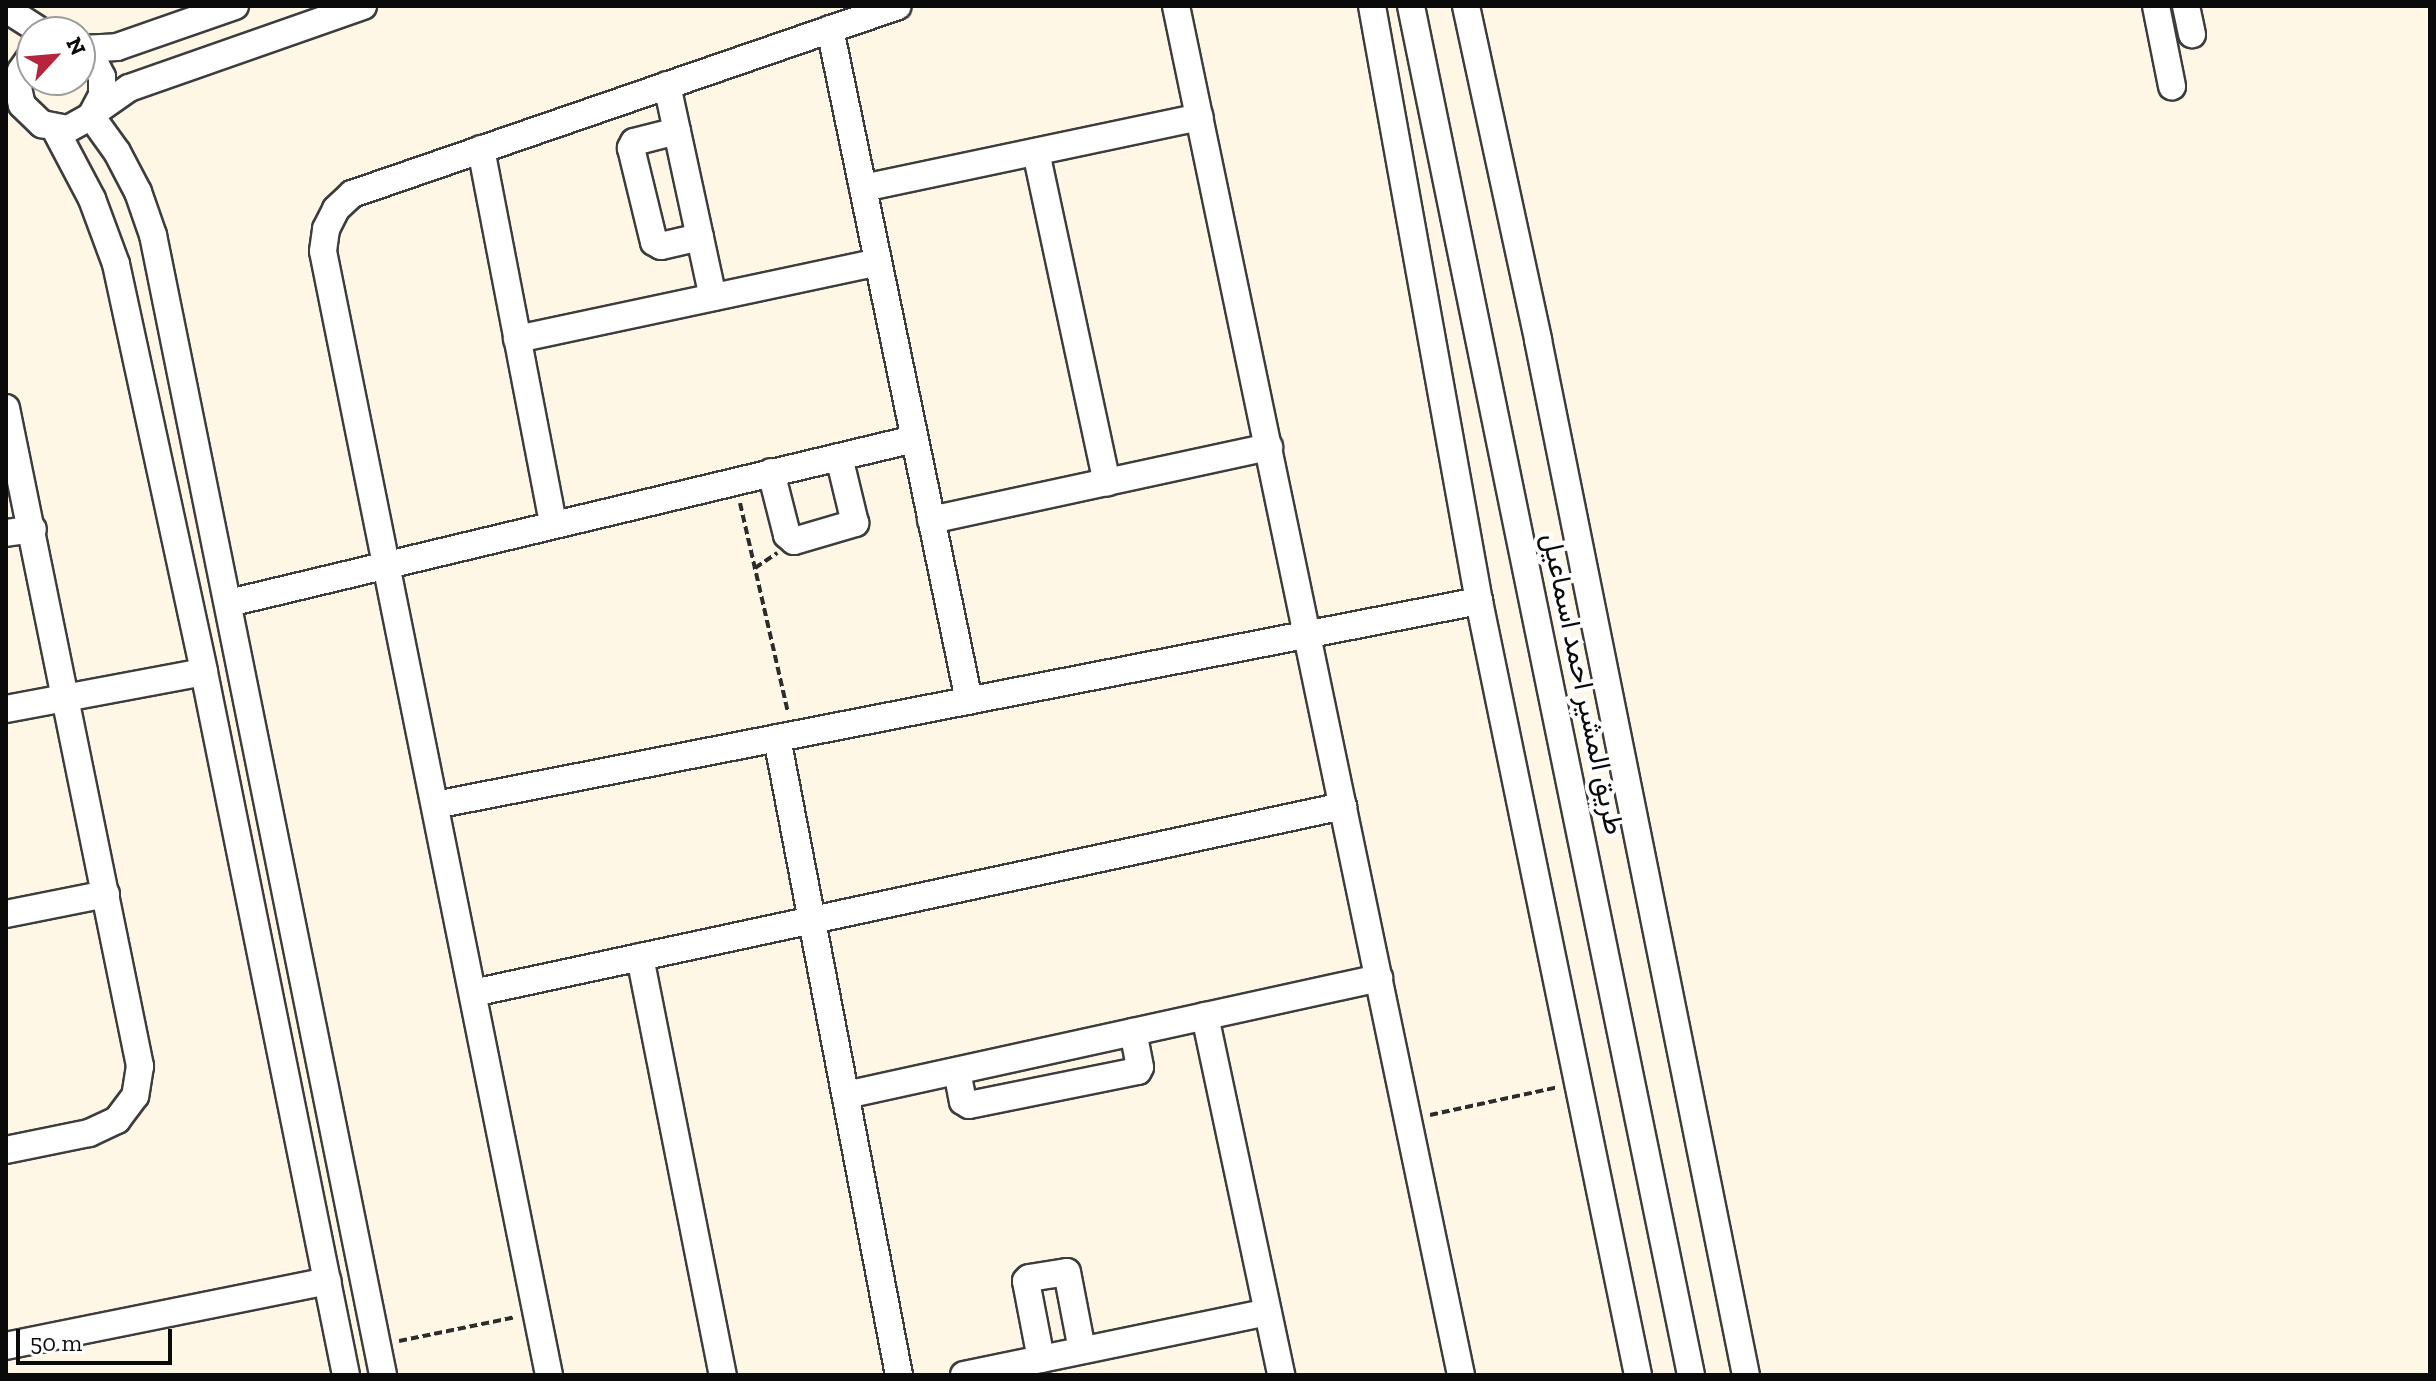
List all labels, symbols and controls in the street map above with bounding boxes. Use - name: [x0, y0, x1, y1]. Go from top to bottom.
- north arrow: [16, 16, 96, 96]
- text: N: [60, 33, 92, 60]
- street label: طريق المشير احمد اسماعيل: [1535, 530, 1631, 838]
- scale bar: [20, 1313, 176, 1363]
- text: 50 m: [30, 1328, 82, 1357]

